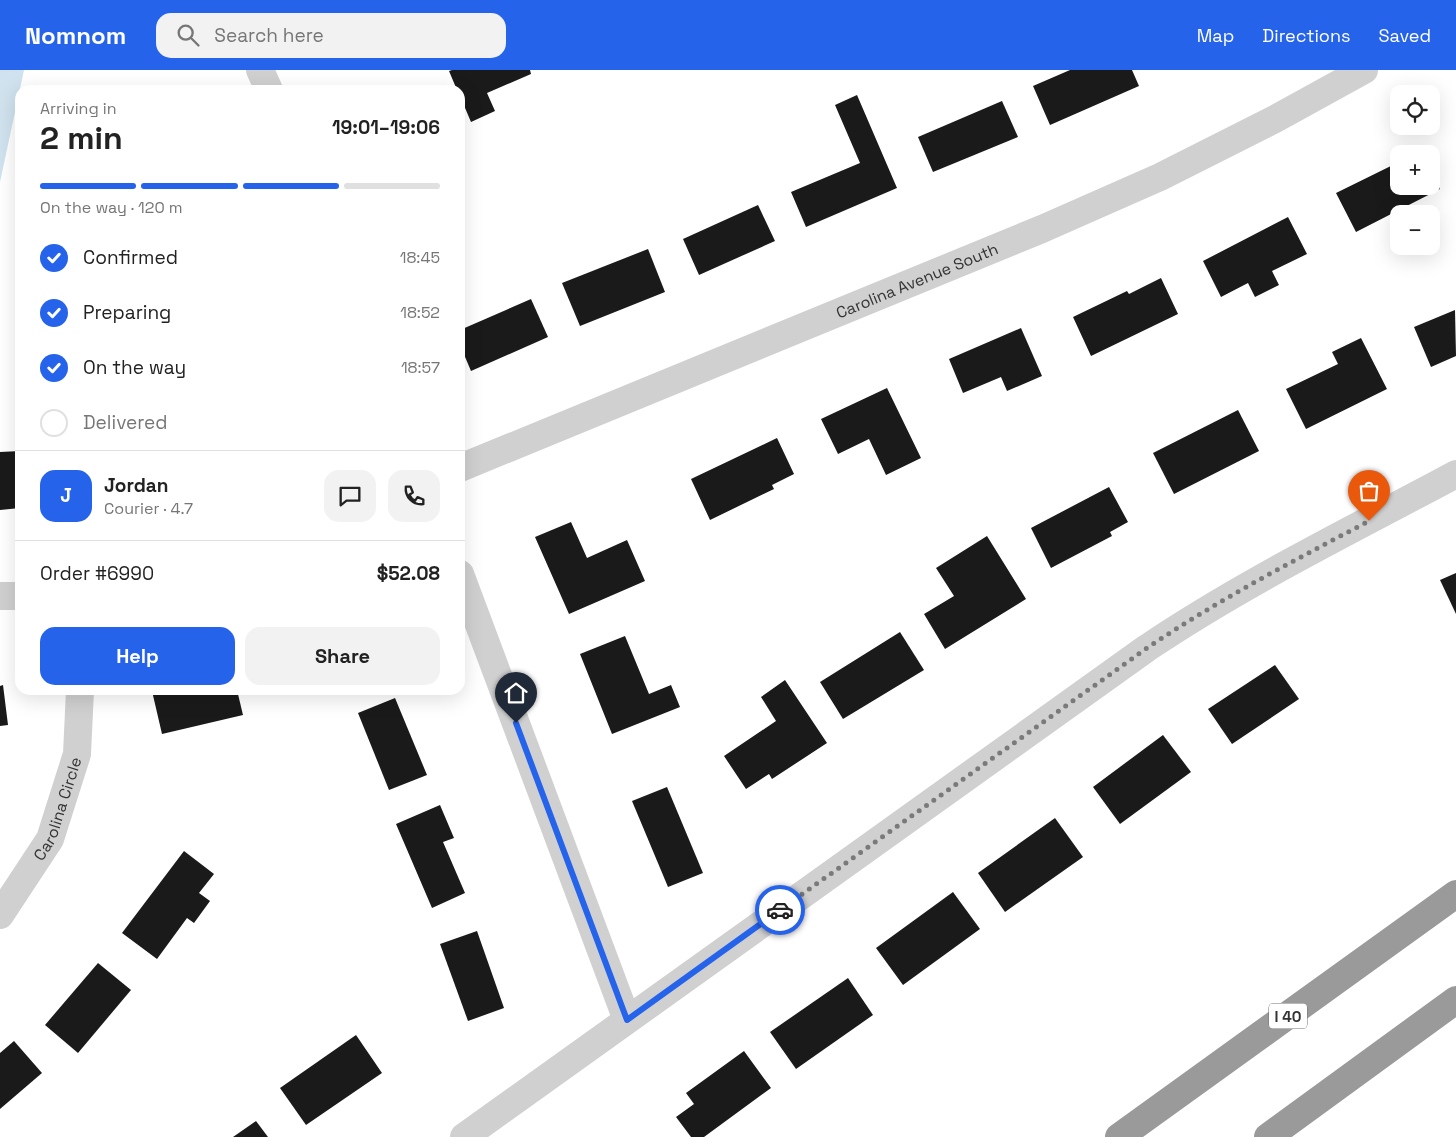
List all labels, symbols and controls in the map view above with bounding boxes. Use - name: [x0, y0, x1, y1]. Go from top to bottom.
- search box: [156, 13, 506, 58]
- text: Nomnom: [25, 20, 126, 51]
- icon: search: [174, 21, 202, 49]
- text: Search here: [214, 23, 324, 48]
- text: Map: [1197, 24, 1234, 47]
- text: Directions: [1262, 24, 1351, 47]
- text: Saved: [1379, 24, 1431, 47]
- map controls: [1390, 85, 1440, 255]
- button: locate: [1390, 85, 1440, 135]
- text: Arriving in: [40, 98, 117, 119]
- text: 19:01–19:06: [332, 115, 440, 140]
- text: 2 min: [40, 118, 123, 158]
- button: +: [1390, 145, 1440, 195]
- text: On the way · 120 m: [40, 197, 183, 218]
- button: −: [1390, 205, 1440, 255]
- street label: Carolina Avenue South: [833, 238, 1001, 323]
- icon: check: [40, 244, 68, 272]
- text: Confirmed: [83, 245, 178, 270]
- text: 18:45: [400, 247, 440, 268]
- icon: check: [40, 299, 68, 327]
- text: Preparing: [83, 300, 171, 325]
- text: 18:52: [400, 302, 440, 323]
- icon: check: [40, 354, 68, 382]
- text: On the way: [83, 355, 186, 380]
- text: 18:57: [401, 357, 440, 378]
- text: Delivered: [83, 410, 168, 435]
- button: chat: [324, 470, 376, 522]
- button: phone: [388, 470, 440, 522]
- pin: [1348, 470, 1390, 521]
- text: Jordan: [104, 473, 169, 498]
- icon: bag: [1355, 477, 1383, 505]
- text: J: [60, 483, 72, 508]
- text: Courier · 4.7: [104, 498, 193, 519]
- text: Order #6990: [40, 561, 154, 586]
- text: $52.08: [377, 561, 440, 586]
- button: Help: [40, 627, 235, 685]
- button: Share: [245, 627, 440, 685]
- pin: [495, 672, 537, 723]
- icon: home: [502, 679, 530, 707]
- street label: Carolina Circle: [28, 754, 86, 864]
- courier: [755, 885, 805, 935]
- icon: car: [766, 896, 794, 924]
- road number: I 40: [1269, 1004, 1307, 1028]

